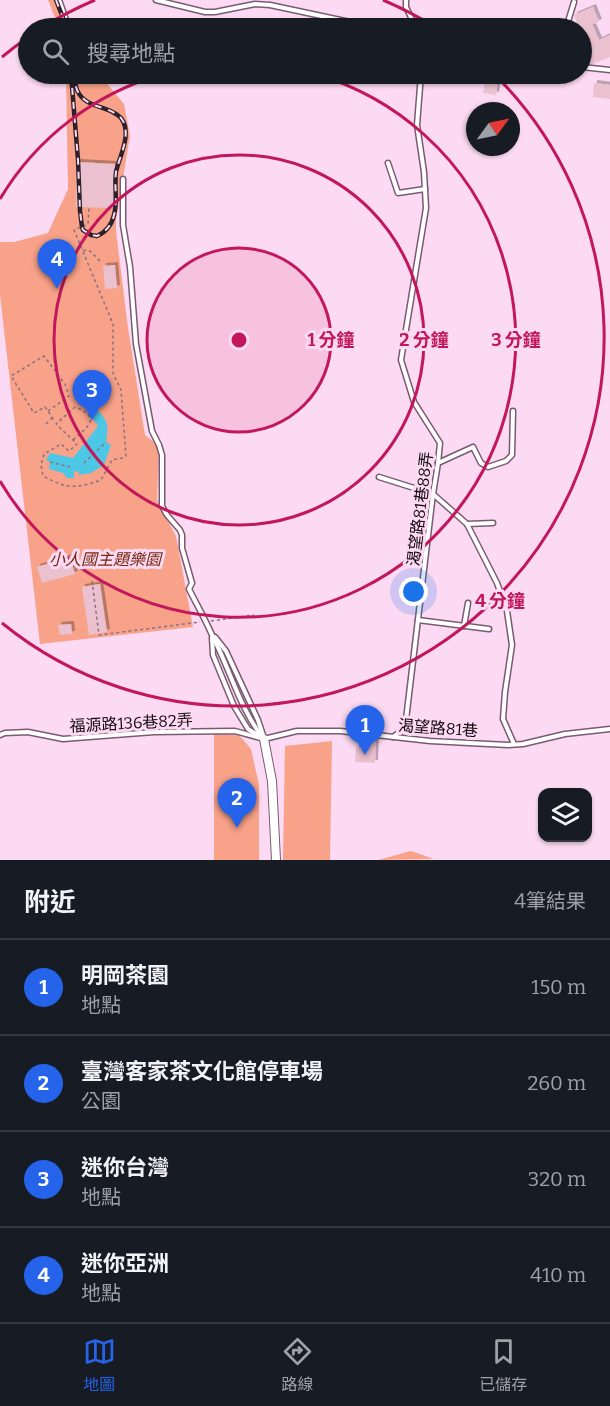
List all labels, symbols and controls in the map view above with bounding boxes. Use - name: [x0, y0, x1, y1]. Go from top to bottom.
- search box: [18, 18, 592, 84]
- icon: search: [39, 35, 72, 68]
- text: 搜尋地點: [87, 40, 175, 67]
- north arrow: [466, 102, 520, 156]
- pin: 4: [38, 240, 76, 289]
- text: 1 分鐘: [307, 329, 355, 351]
- text: 2 分鐘: [399, 329, 449, 351]
- text: 3 分鐘: [491, 329, 541, 351]
- centre of rings: [229, 330, 249, 350]
- pin: 3: [72, 370, 112, 420]
- street label: 渴望路81巷88弄: [404, 451, 436, 567]
- park label: 小人國主題樂園: [49, 550, 163, 569]
- your location: [399, 577, 428, 606]
- text: 4 分鐘: [475, 590, 525, 612]
- pin: 1: [346, 706, 385, 755]
- street label: 福源路136巷82弄: [69, 710, 193, 736]
- street label: 渴望路81巷: [397, 716, 479, 740]
- pin: 2: [218, 778, 256, 828]
- map controls: [538, 788, 592, 842]
- button: layers: [538, 788, 592, 842]
- text: 附近: [24, 887, 76, 918]
- text: 4筆結果: [514, 889, 586, 913]
- text: 明岡茶園: [81, 962, 169, 989]
- text: 1: [39, 975, 48, 999]
- text: 150 m: [531, 975, 586, 999]
- text: 地點: [81, 993, 121, 1017]
- text: 臺灣客家茶文化館停車場: [81, 1058, 323, 1085]
- text: 2: [38, 1071, 49, 1095]
- text: 260 m: [527, 1071, 586, 1095]
- text: 公園: [81, 1089, 121, 1113]
- text: 迷你台灣: [81, 1154, 169, 1181]
- text: 3: [38, 1167, 49, 1191]
- text: 320 m: [528, 1167, 586, 1191]
- text: 地點: [81, 1185, 121, 1209]
- text: 迷你亞洲: [81, 1250, 169, 1277]
- text: 4: [37, 1263, 50, 1287]
- text: 410 m: [530, 1263, 586, 1287]
- text: 地點: [81, 1281, 121, 1305]
- tab: 地圖: [83, 1335, 116, 1395]
- tab: 路線: [281, 1335, 314, 1395]
- tab: 已儲存: [479, 1335, 527, 1395]

